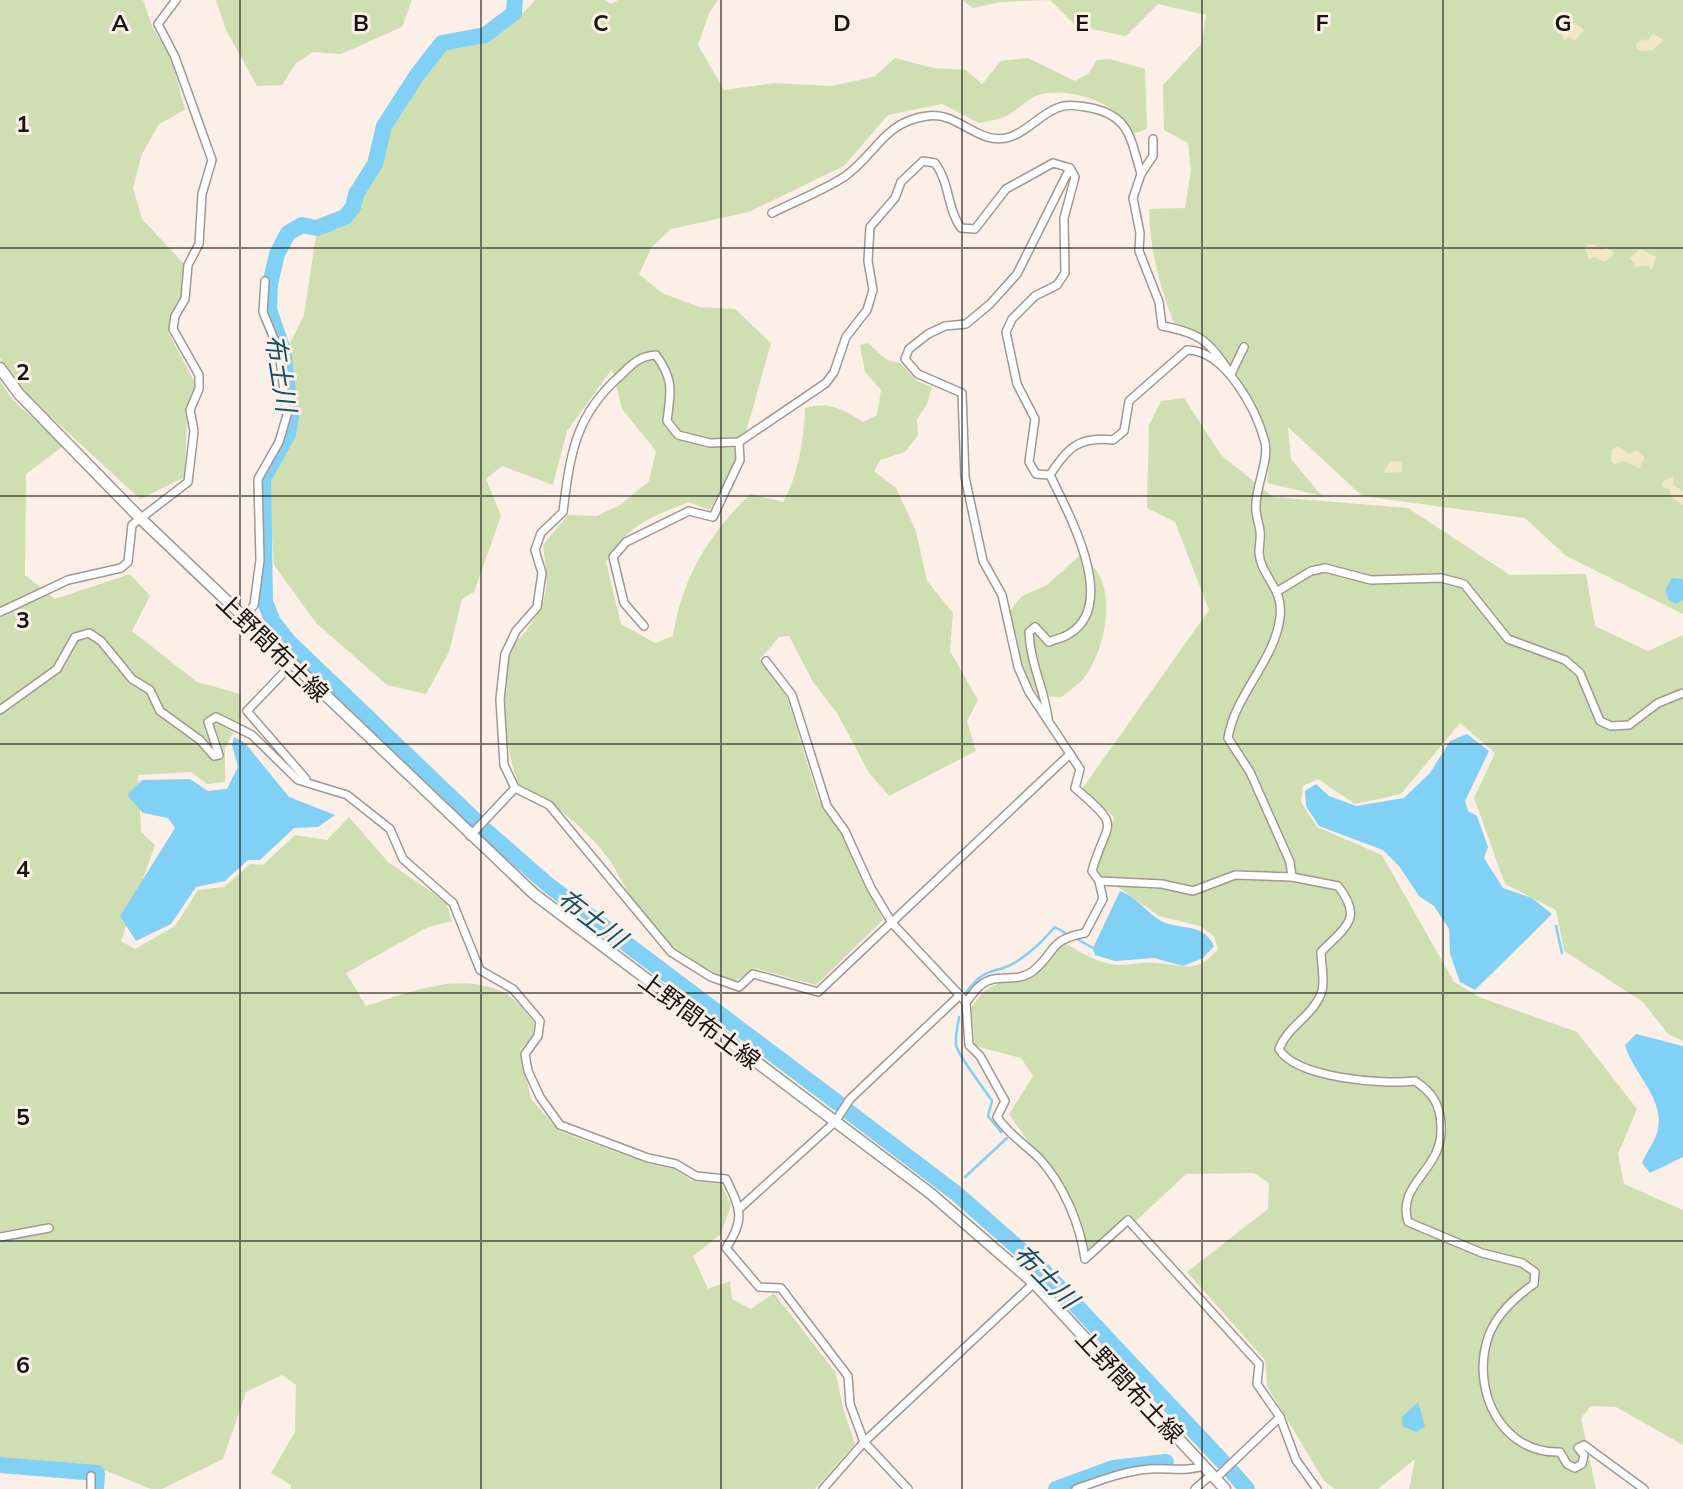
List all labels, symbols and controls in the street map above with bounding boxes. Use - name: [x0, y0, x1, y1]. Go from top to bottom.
- text: A: [111, 8, 129, 37]
- text: B: [353, 8, 369, 37]
- text: C: [593, 8, 609, 37]
- text: D: [833, 8, 851, 37]
- text: E: [1075, 8, 1089, 37]
- text: F: [1315, 8, 1329, 37]
- text: G: [1554, 8, 1572, 37]
- text: 1: [16, 109, 30, 138]
- water label: 布土川: [259, 332, 304, 417]
- text: 2: [16, 357, 30, 386]
- street label: 上野間布土線: [211, 586, 335, 708]
- text: 3: [16, 605, 30, 634]
- text: 4: [16, 854, 30, 883]
- water label: 布土川: [551, 881, 635, 956]
- street label: 上野間布土線: [633, 965, 767, 1075]
- text: 5: [16, 1102, 30, 1131]
- water label: 布土川: [1007, 1237, 1087, 1317]
- street label: 上野間布土線: [1070, 1323, 1190, 1449]
- text: 6: [16, 1350, 30, 1379]

